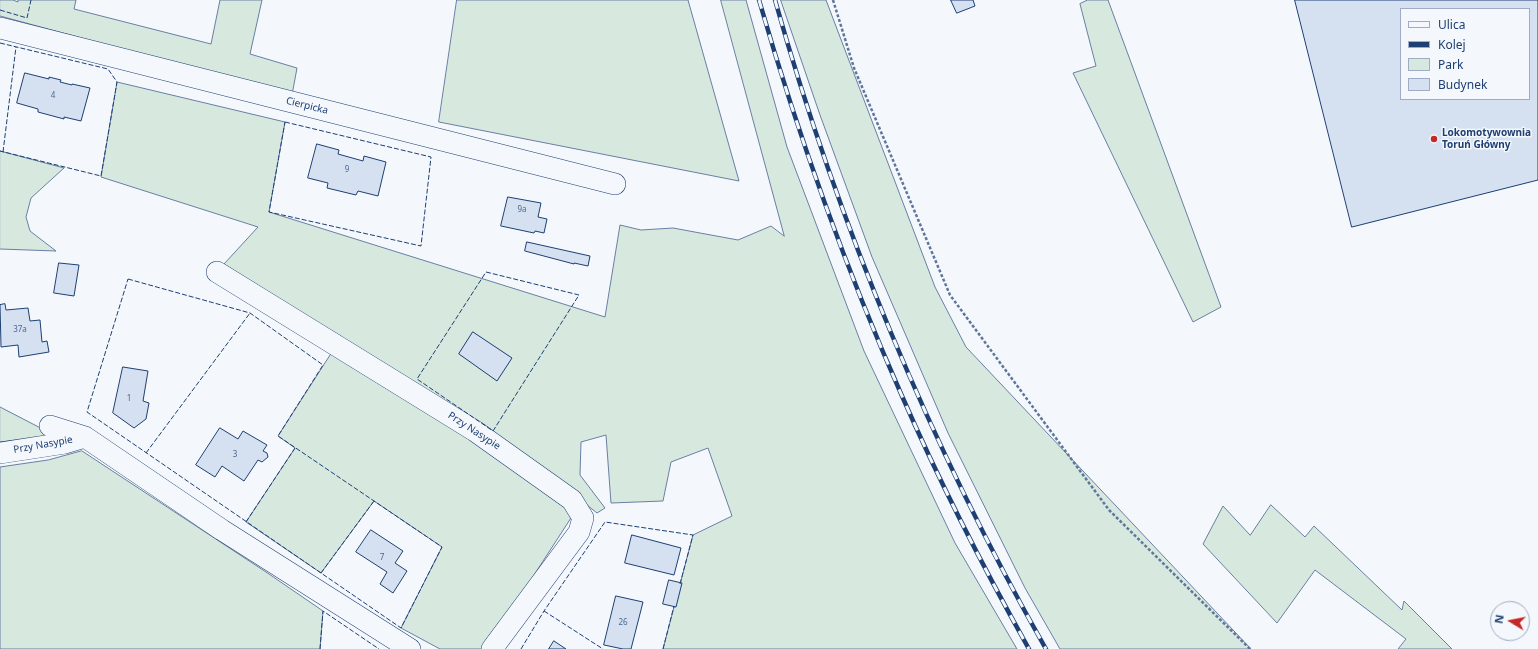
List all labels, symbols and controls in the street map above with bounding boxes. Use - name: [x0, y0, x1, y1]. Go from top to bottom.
- legend: [1400, 8, 1530, 100]
- text: Ulica: [1438, 16, 1465, 33]
- text: Kolej: [1438, 36, 1466, 53]
- text: Park: [1438, 56, 1463, 73]
- text: Budynek: [1438, 76, 1487, 93]
- house number: 4: [51, 91, 55, 101]
- street label: Cierpicka: [285, 95, 329, 117]
- place label: Lokomotywownia Toruń Główny: [1442, 127, 1531, 150]
- marker: Lokomotywownia Toruń Główny: [1429, 134, 1439, 144]
- house number: 9: [345, 165, 349, 175]
- house number: 9a: [517, 205, 527, 215]
- house number: 37a: [13, 325, 27, 335]
- house number: 1: [127, 394, 131, 404]
- street label: Przy Nasypie: [446, 410, 502, 452]
- street label: Przy Nasypie: [12, 434, 74, 456]
- house number: 3: [233, 450, 237, 460]
- house number: 7: [380, 553, 384, 563]
- north arrow: [1490, 601, 1530, 641]
- text: N: [1491, 613, 1507, 625]
- house number: 26: [618, 618, 628, 628]

